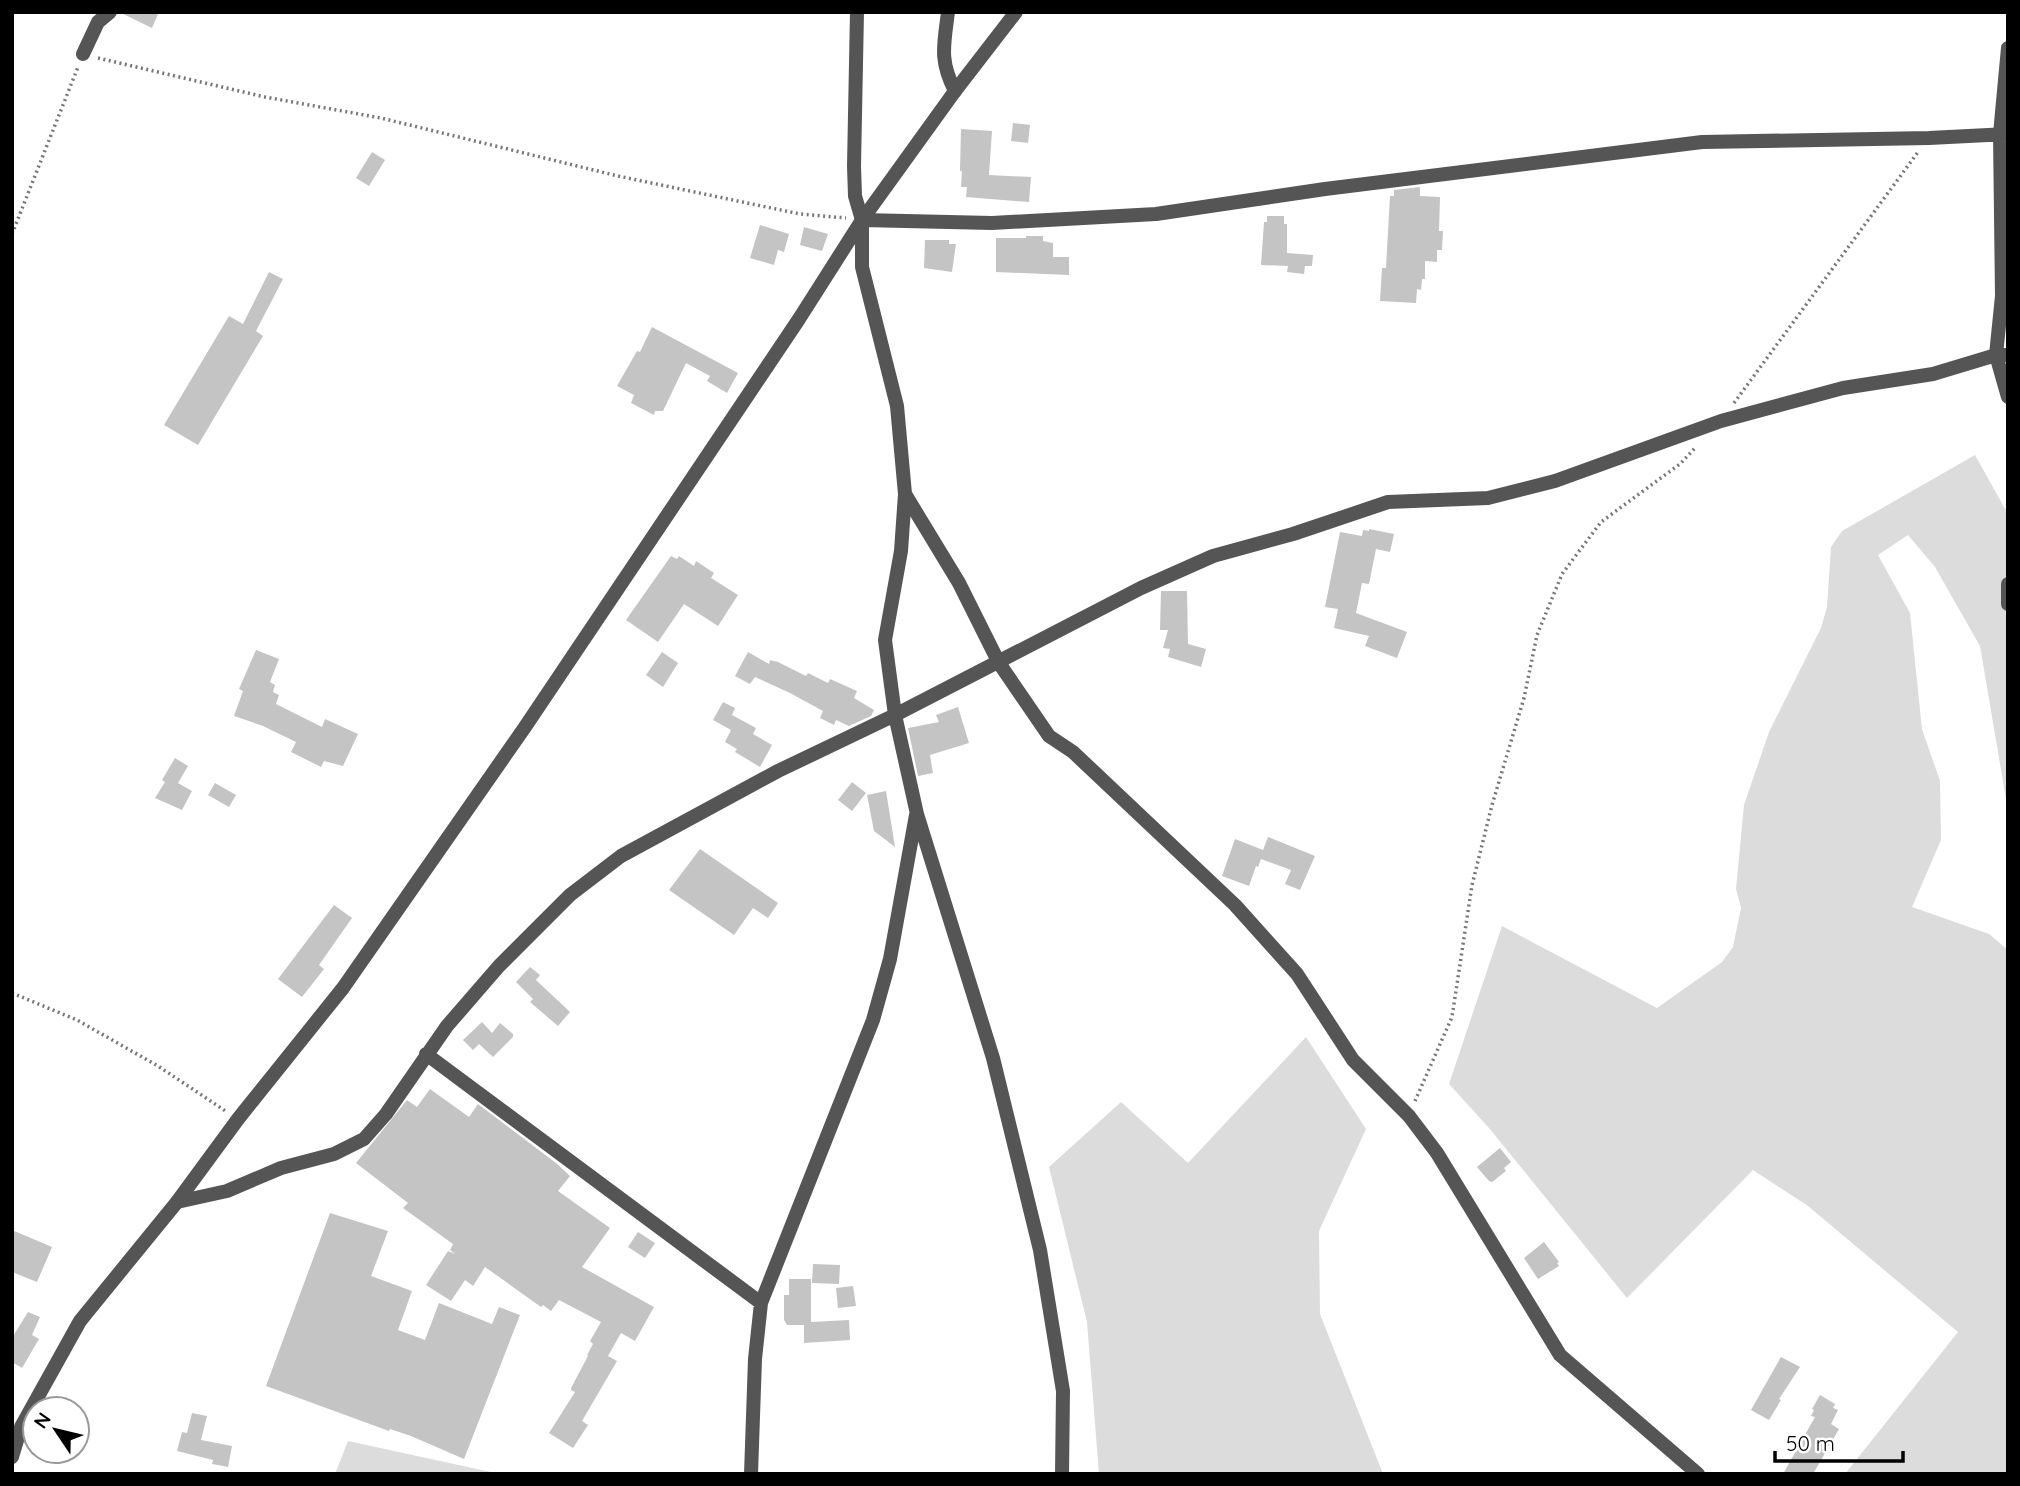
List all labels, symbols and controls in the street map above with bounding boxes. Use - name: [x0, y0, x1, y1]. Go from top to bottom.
- north arrow: [21, 1395, 91, 1465]
- text: N: [28, 1408, 56, 1433]
- scale bar: [1775, 1420, 1903, 1464]
- text: 50 m: [1786, 1430, 1835, 1456]

